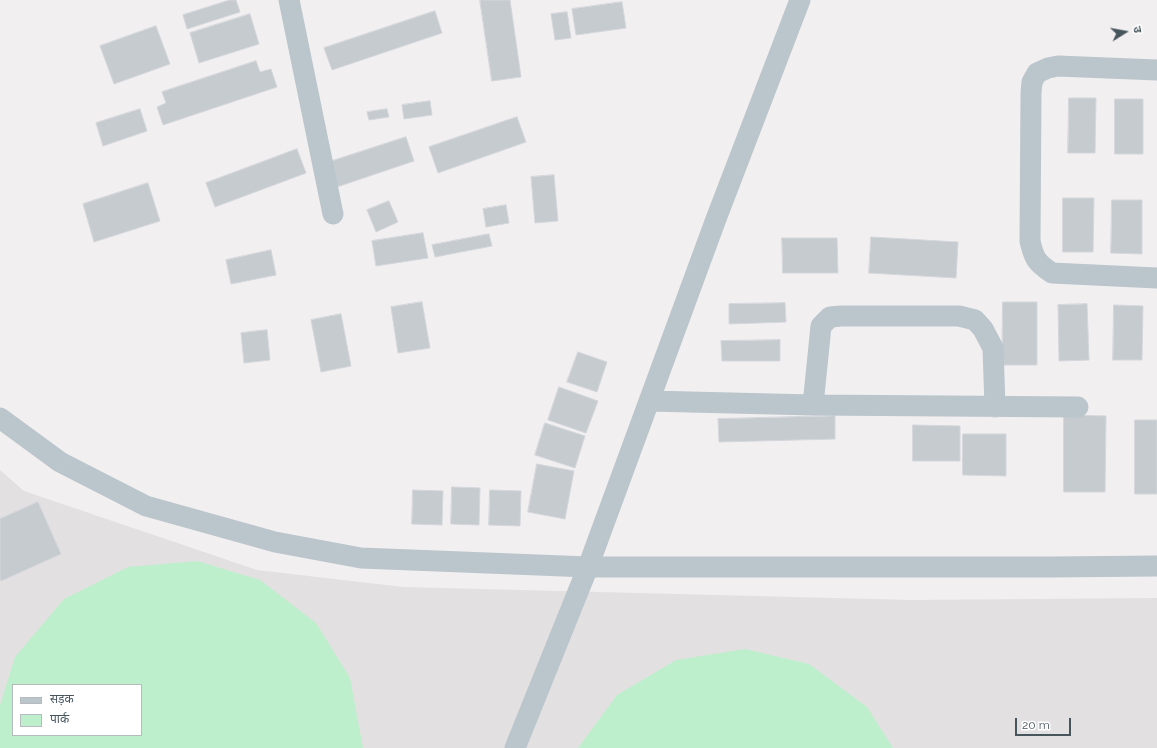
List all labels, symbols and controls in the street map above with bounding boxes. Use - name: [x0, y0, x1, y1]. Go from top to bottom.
- north arrow: [1105, 12, 1145, 52]
- text: उ: [1130, 25, 1144, 34]
- legend: [12, 684, 142, 736]
- text: सड़क: [50, 692, 74, 706]
- scale bar: [1017, 710, 1073, 736]
- text: पार्क: [50, 712, 69, 726]
- text: 20 m: [1022, 718, 1050, 732]

